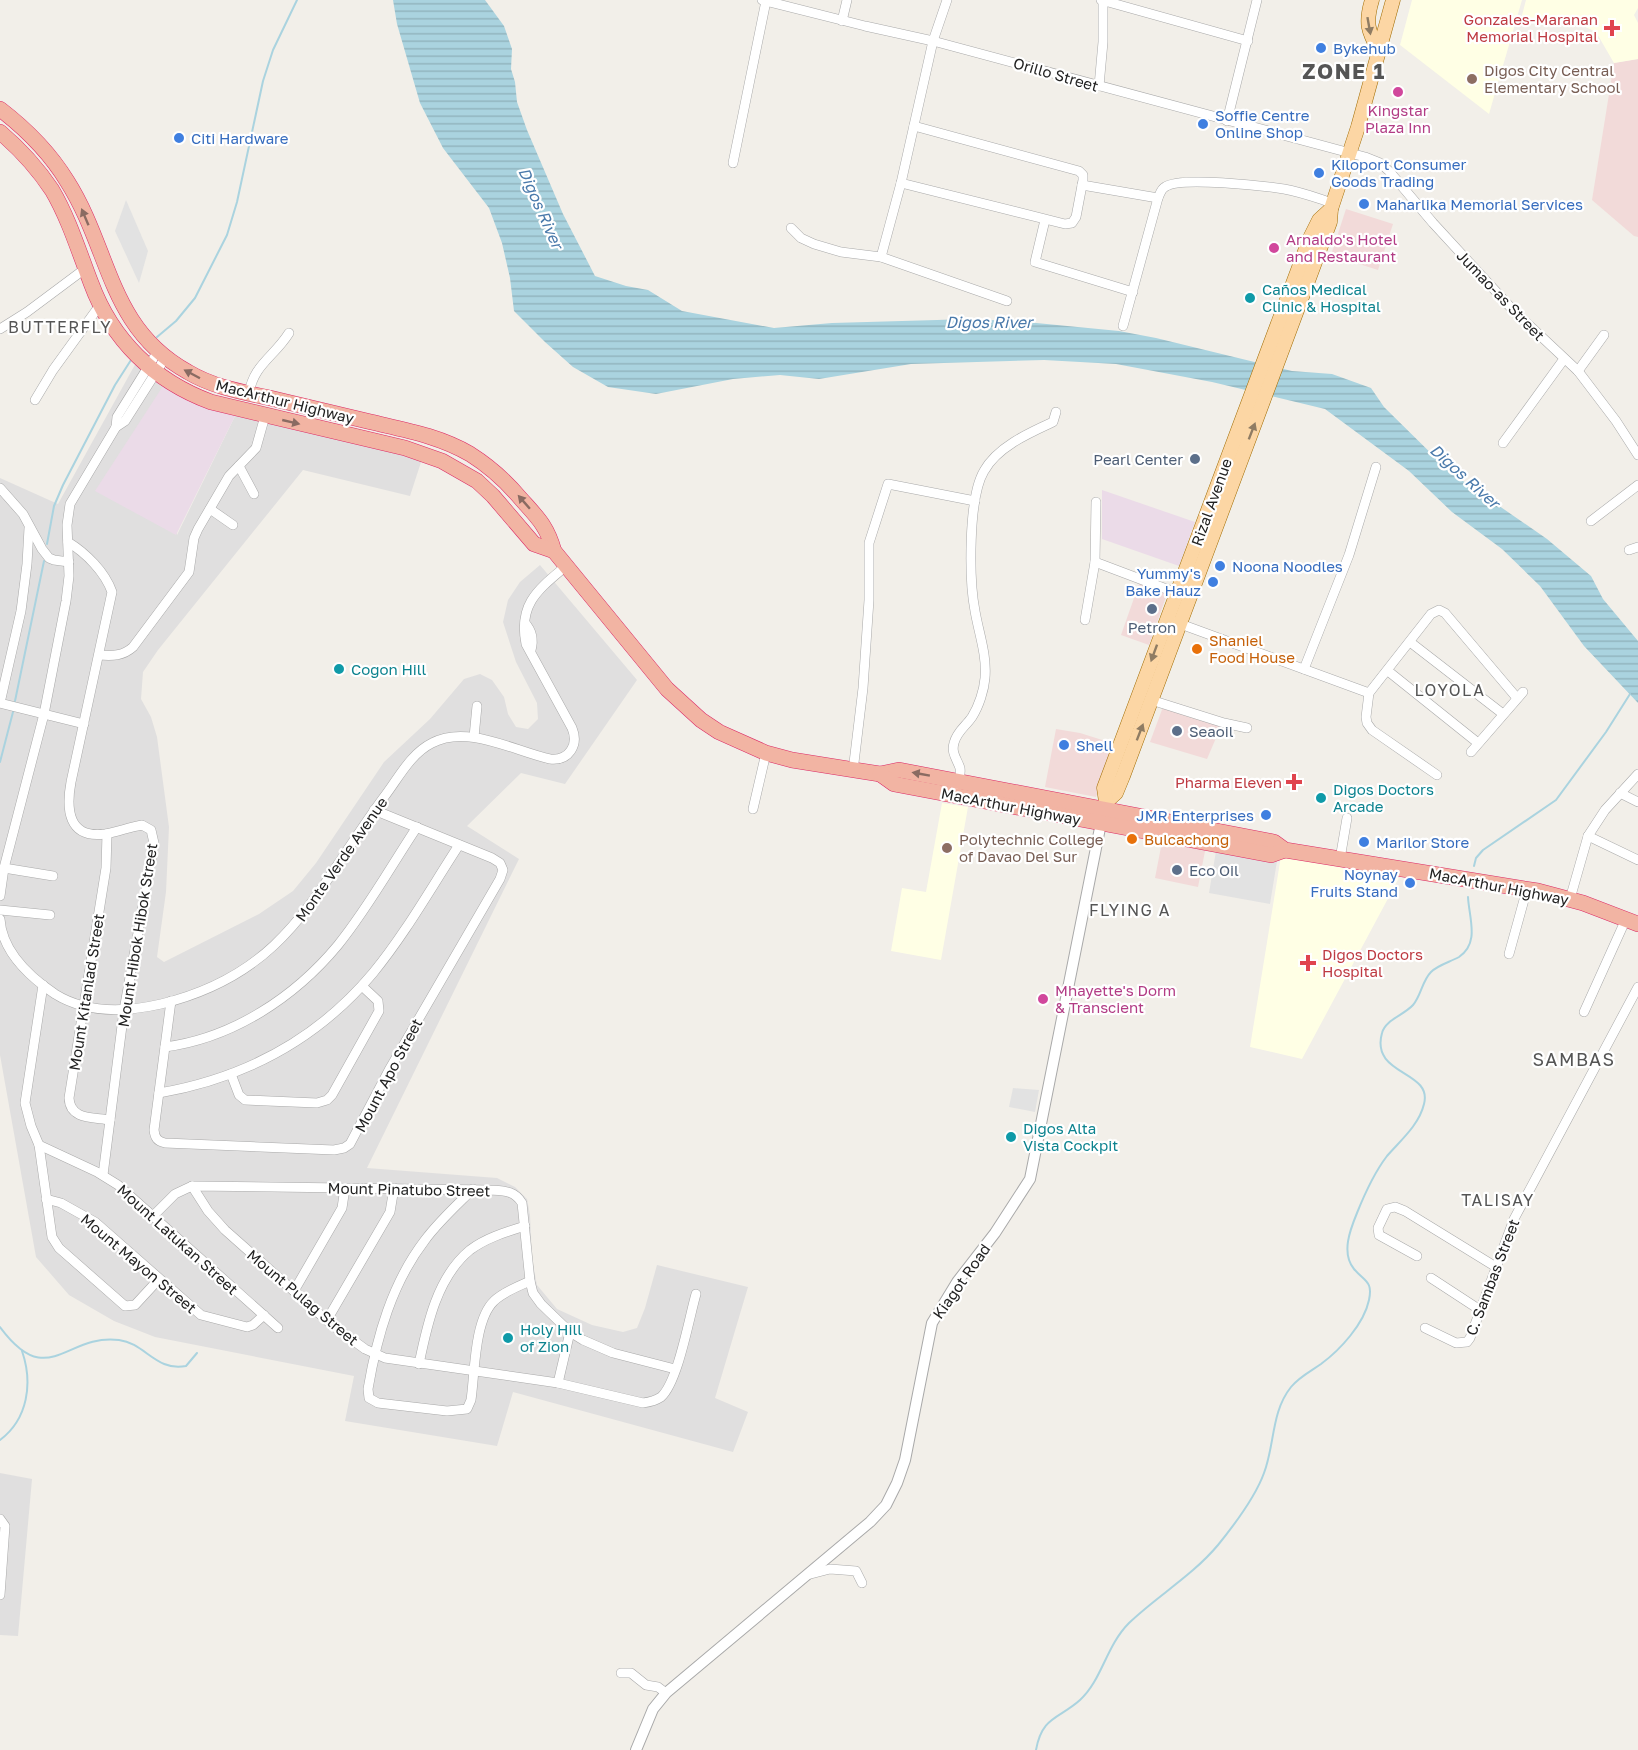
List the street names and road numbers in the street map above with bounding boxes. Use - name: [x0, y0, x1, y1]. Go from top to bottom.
- street label: Orillo Street: [1011, 53, 1101, 95]
- street label: Jumao-as Street: [1453, 246, 1549, 344]
- street label: MacArthur Highway: [214, 375, 357, 427]
- street label: Rizal Avenue: [1187, 455, 1235, 548]
- street label: MacArthur Highway: [940, 784, 1083, 828]
- street label: Monte Verde Avenue: [291, 793, 391, 925]
- street label: Mount Hibok Hibok Street: [114, 842, 160, 1028]
- street label: MacArthur Highway: [1428, 864, 1571, 908]
- street label: Mount Kitanlad Street: [65, 912, 107, 1072]
- street label: Mount Apo Street: [350, 1015, 426, 1135]
- street label: Mount Pinatubo Street: [328, 1179, 490, 1199]
- street label: Mount Latukan Street: [114, 1180, 242, 1298]
- street label: Mount Mayon Street: [78, 1209, 200, 1317]
- street label: C. Sambas Street: [1462, 1216, 1522, 1338]
- street label: Kiagot Road: [929, 1240, 993, 1322]
- street label: Mount Pulag Street: [244, 1245, 362, 1349]

